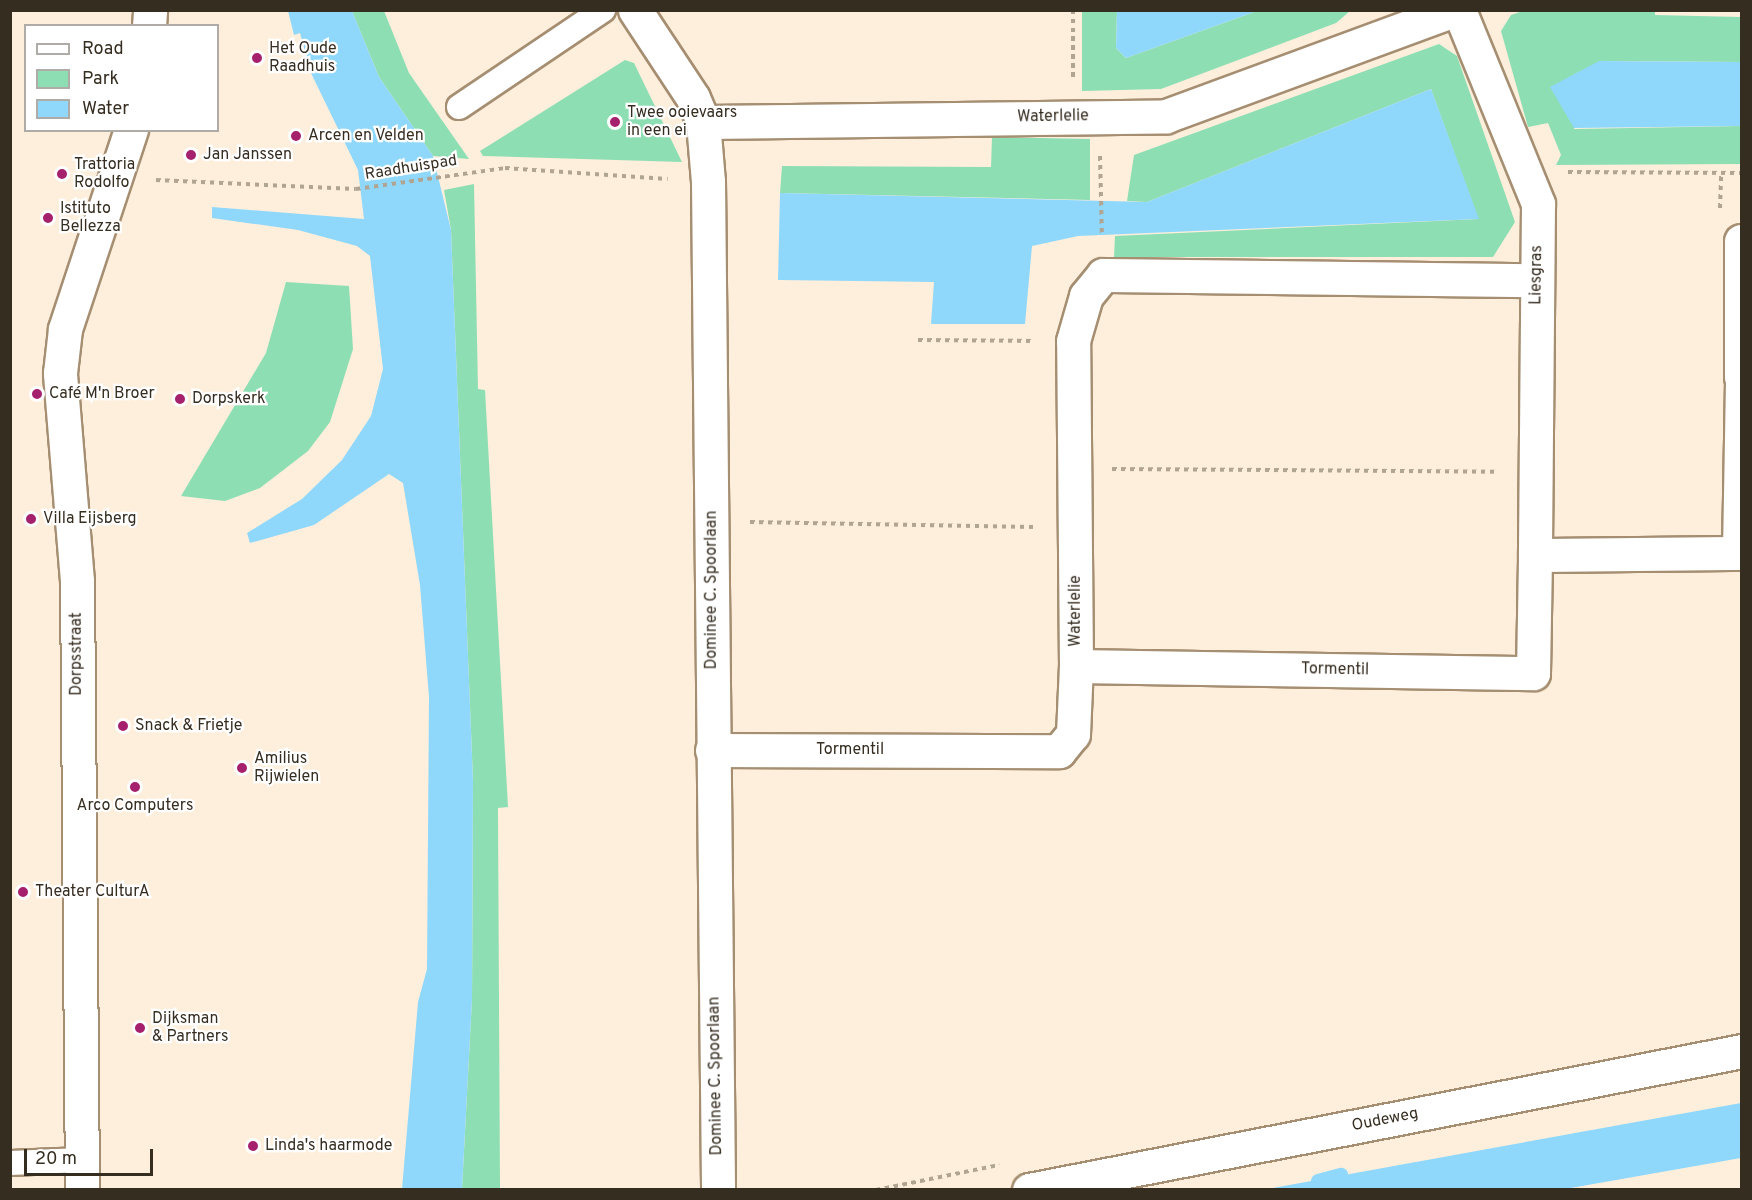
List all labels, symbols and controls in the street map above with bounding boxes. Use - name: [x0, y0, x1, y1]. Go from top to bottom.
- legend: [24, 24, 219, 132]
- text: Road: [82, 38, 124, 61]
- place label: Het Oude Raadhuis: [269, 39, 337, 77]
- marker: Het Oude Raadhuis: [250, 51, 264, 65]
- text: Park: [82, 68, 119, 91]
- text: Water: [82, 98, 129, 121]
- place label: Twee ooievaars in een ei: [627, 103, 737, 141]
- street label: Waterlelie: [1017, 107, 1089, 127]
- marker: Twee ooievaars in een ei: [608, 115, 622, 129]
- place label: Arcen en Velden: [308, 126, 424, 146]
- marker: Arcen en Velden: [289, 129, 303, 143]
- place label: Jan Janssen: [203, 145, 292, 165]
- marker: Jan Janssen: [184, 148, 198, 162]
- street label: Raadhuispad: [364, 151, 458, 185]
- place label: Trattoria Rodolfo: [74, 155, 135, 193]
- marker: Trattoria Rodolfo: [55, 167, 69, 181]
- place label: Istituto Bellezza: [60, 199, 121, 237]
- marker: Istituto Bellezza: [41, 211, 55, 225]
- street label: Liesgras: [1527, 245, 1547, 305]
- place label: Café M'n Broer: [49, 384, 155, 404]
- marker: Café M'n Broer: [30, 387, 44, 401]
- place label: Dorpskerk: [192, 389, 266, 409]
- marker: Dorpskerk: [173, 392, 187, 406]
- place label: Villa Eijsberg: [43, 509, 137, 529]
- street label: Dominee C. Spoorlaan: [702, 511, 722, 669]
- marker: Villa Eijsberg: [24, 512, 38, 526]
- street label: Waterlelie: [1066, 575, 1086, 647]
- street label: Dorpsstraat: [67, 612, 87, 696]
- street label: Tormentil: [1301, 660, 1369, 680]
- place label: Snack & Frietje: [135, 716, 242, 736]
- marker: Snack & Frietje: [116, 719, 130, 733]
- street label: Tormentil: [816, 740, 884, 760]
- place label: Amilius Rijwielen: [254, 749, 319, 787]
- marker: Amilius Rijwielen: [235, 761, 249, 775]
- marker: Arco Computers: [128, 780, 142, 794]
- place label: Arco Computers: [77, 796, 193, 816]
- place label: Theater CulturA: [35, 882, 150, 902]
- marker: Theater CulturA: [16, 885, 30, 899]
- street label: Dominee C. Spoorlaan: [705, 996, 727, 1156]
- place label: Dijksman & Partners: [152, 1009, 228, 1047]
- marker: Dijksman & Partners: [133, 1021, 147, 1035]
- street label: Oudeweg: [1350, 1104, 1420, 1136]
- place label: Linda's haarmode: [265, 1136, 392, 1156]
- scale bar: [27, 1137, 156, 1175]
- marker: Linda's haarmode: [246, 1139, 260, 1153]
- text: 20 m: [35, 1148, 77, 1171]

